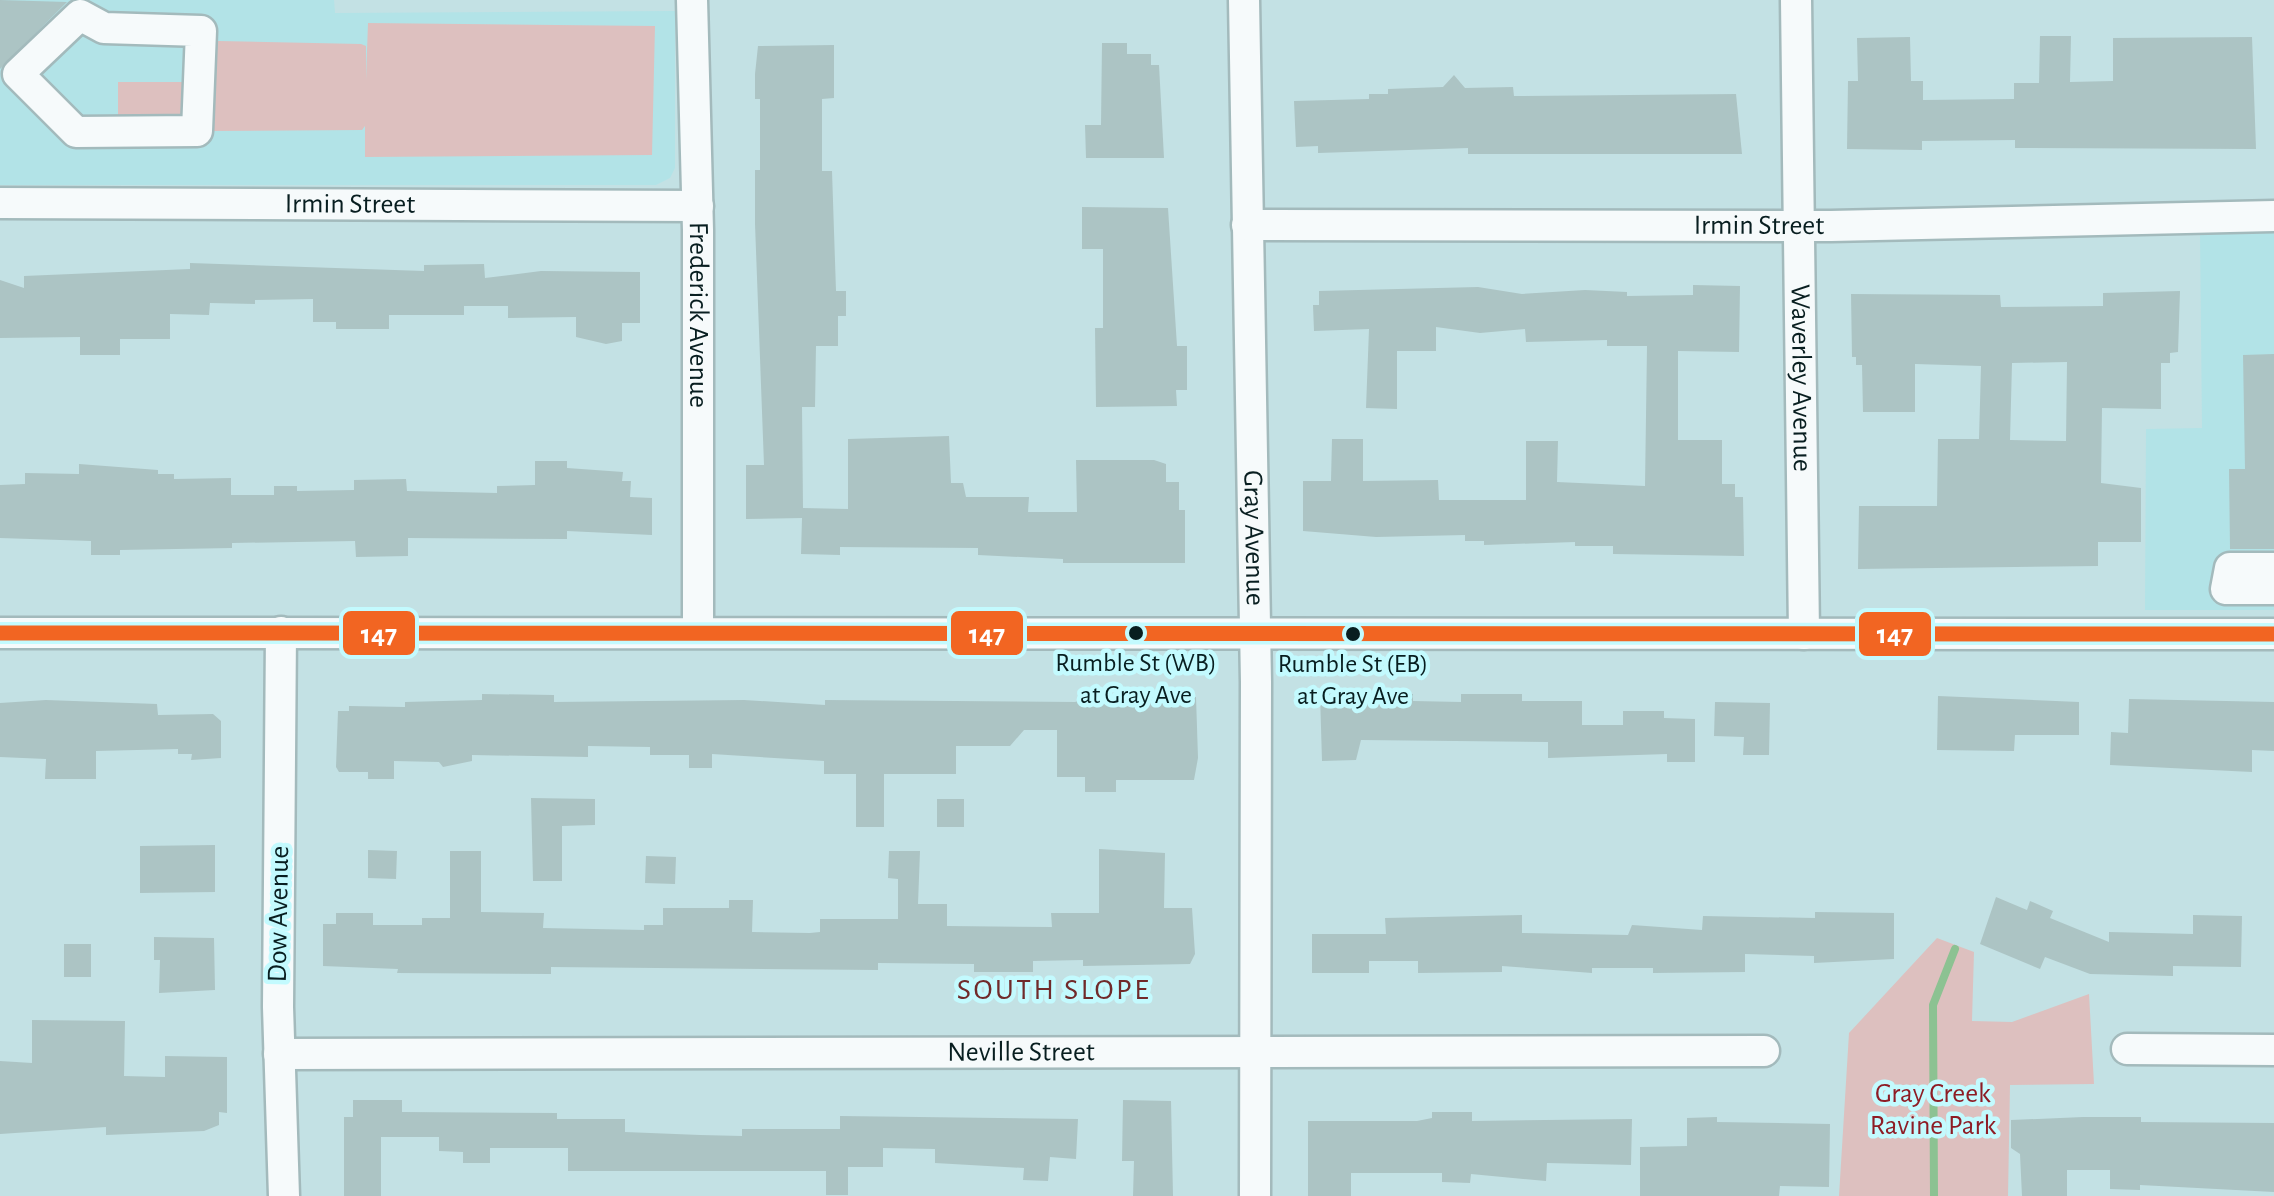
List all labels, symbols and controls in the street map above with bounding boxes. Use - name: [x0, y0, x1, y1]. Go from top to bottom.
- street label: Irmin Street: [285, 190, 415, 219]
- street label: Irmin Street: [1694, 212, 1824, 240]
- street label: Frederick Avenue: [684, 221, 712, 408]
- street label: Waverley Avenue: [1786, 284, 1816, 472]
- street label: Gray Avenue: [1238, 470, 1269, 606]
- line badge: 147: [341, 609, 417, 657]
- line badge: 147: [949, 609, 1025, 657]
- line badge: 147: [1857, 610, 1933, 658]
- text: 147: [361, 621, 397, 649]
- text: 147: [969, 621, 1005, 649]
- text: 147: [1877, 621, 1913, 649]
- marker: Rumble St (WB) at Gray Ave: [1126, 623, 1146, 643]
- marker: Rumble St (EB) at Gray Ave: [1343, 624, 1363, 644]
- place label: Rumble St (WB) at Gray Ave: [1055, 650, 1217, 708]
- place label: Rumble St (EB) at Gray Ave: [1278, 651, 1428, 709]
- street label: Dow Avenue: [264, 845, 294, 983]
- district label: SOUTH SLOPE: [957, 975, 1151, 1005]
- street label: Neville Street: [947, 1038, 1095, 1067]
- park label: Gray Creek Ravine Park: [1870, 1080, 1996, 1140]

